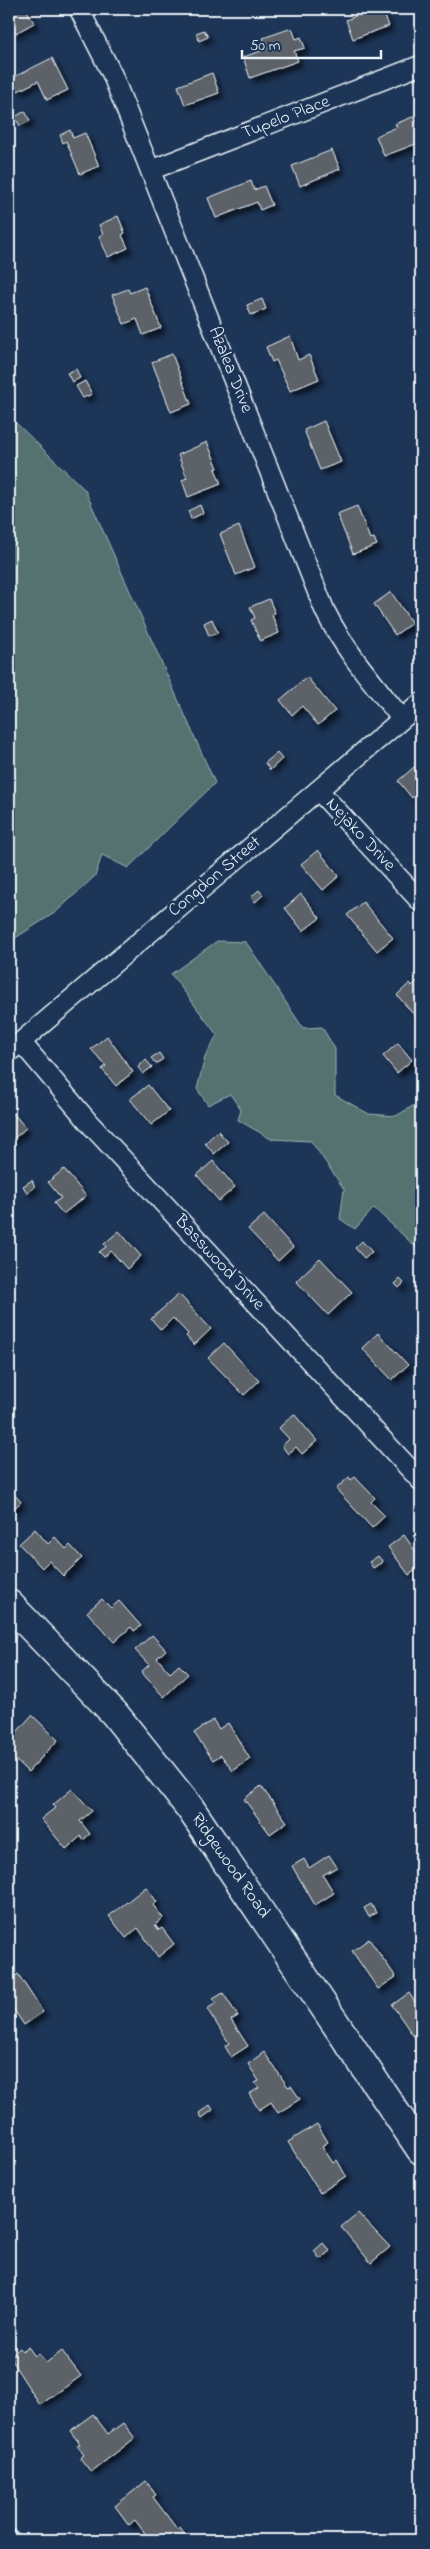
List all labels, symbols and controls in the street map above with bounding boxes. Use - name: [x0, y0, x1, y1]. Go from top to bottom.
- scale bar: [242, 28, 381, 60]
- text: 50 m: [250, 35, 281, 57]
- street label: Tupelo Place: [238, 89, 335, 147]
- street label: Azalea Drive: [201, 323, 259, 418]
- street label: Nejako Drive: [319, 792, 402, 879]
- street label: Congdon Street: [163, 830, 268, 925]
- street label: Basswood Drive: [167, 1209, 271, 1317]
- street label: Ridgewood Road: [183, 1808, 276, 1925]

